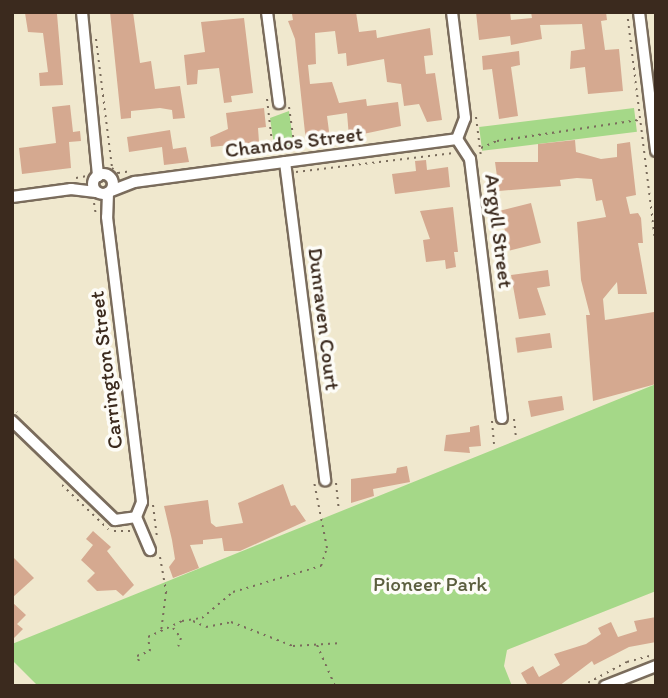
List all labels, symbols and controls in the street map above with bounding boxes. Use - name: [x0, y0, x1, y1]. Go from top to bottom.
- street label: Chandos Street: [224, 121, 364, 163]
- street label: Argyll Street: [480, 173, 518, 289]
- street label: Dunraven Court: [303, 246, 345, 392]
- street label: Carrington Street: [84, 289, 128, 451]
- park label: Pioneer Park: [373, 571, 487, 597]

